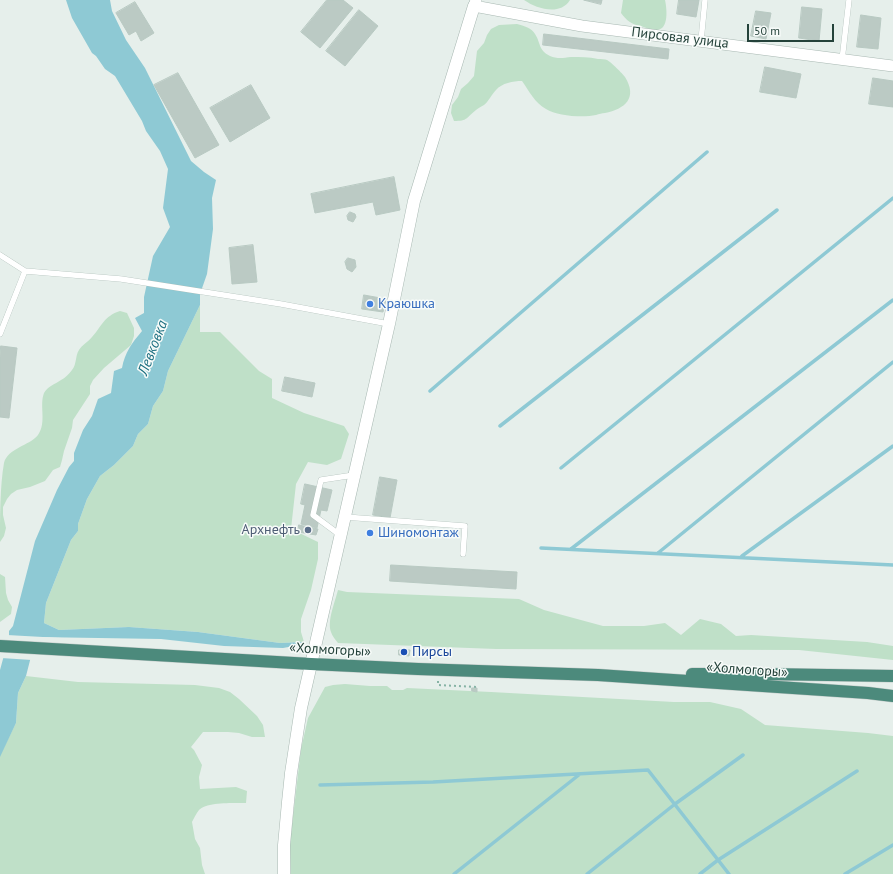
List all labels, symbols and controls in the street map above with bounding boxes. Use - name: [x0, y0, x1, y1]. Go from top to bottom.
- scale bar: [749, 16, 836, 42]
- text: 50 m: [754, 23, 780, 38]
- street label: Пирсовая улица: [630, 24, 730, 52]
- place label: Краюшка: [378, 296, 435, 312]
- marker: Краюшка: [365, 299, 375, 309]
- water label: Левковка: [134, 318, 172, 378]
- place label: Архнефть: [241, 522, 300, 538]
- marker: Архнефть: [303, 525, 313, 535]
- place label: Шиномонтаж: [378, 525, 459, 541]
- marker: Шиномонтаж: [365, 528, 375, 538]
- street label: «Холмогоры»: [289, 639, 371, 661]
- place label: Пирсы: [412, 644, 452, 660]
- marker: Пирсы: [399, 647, 409, 657]
- street label: «Холмогоры»: [706, 659, 788, 681]

